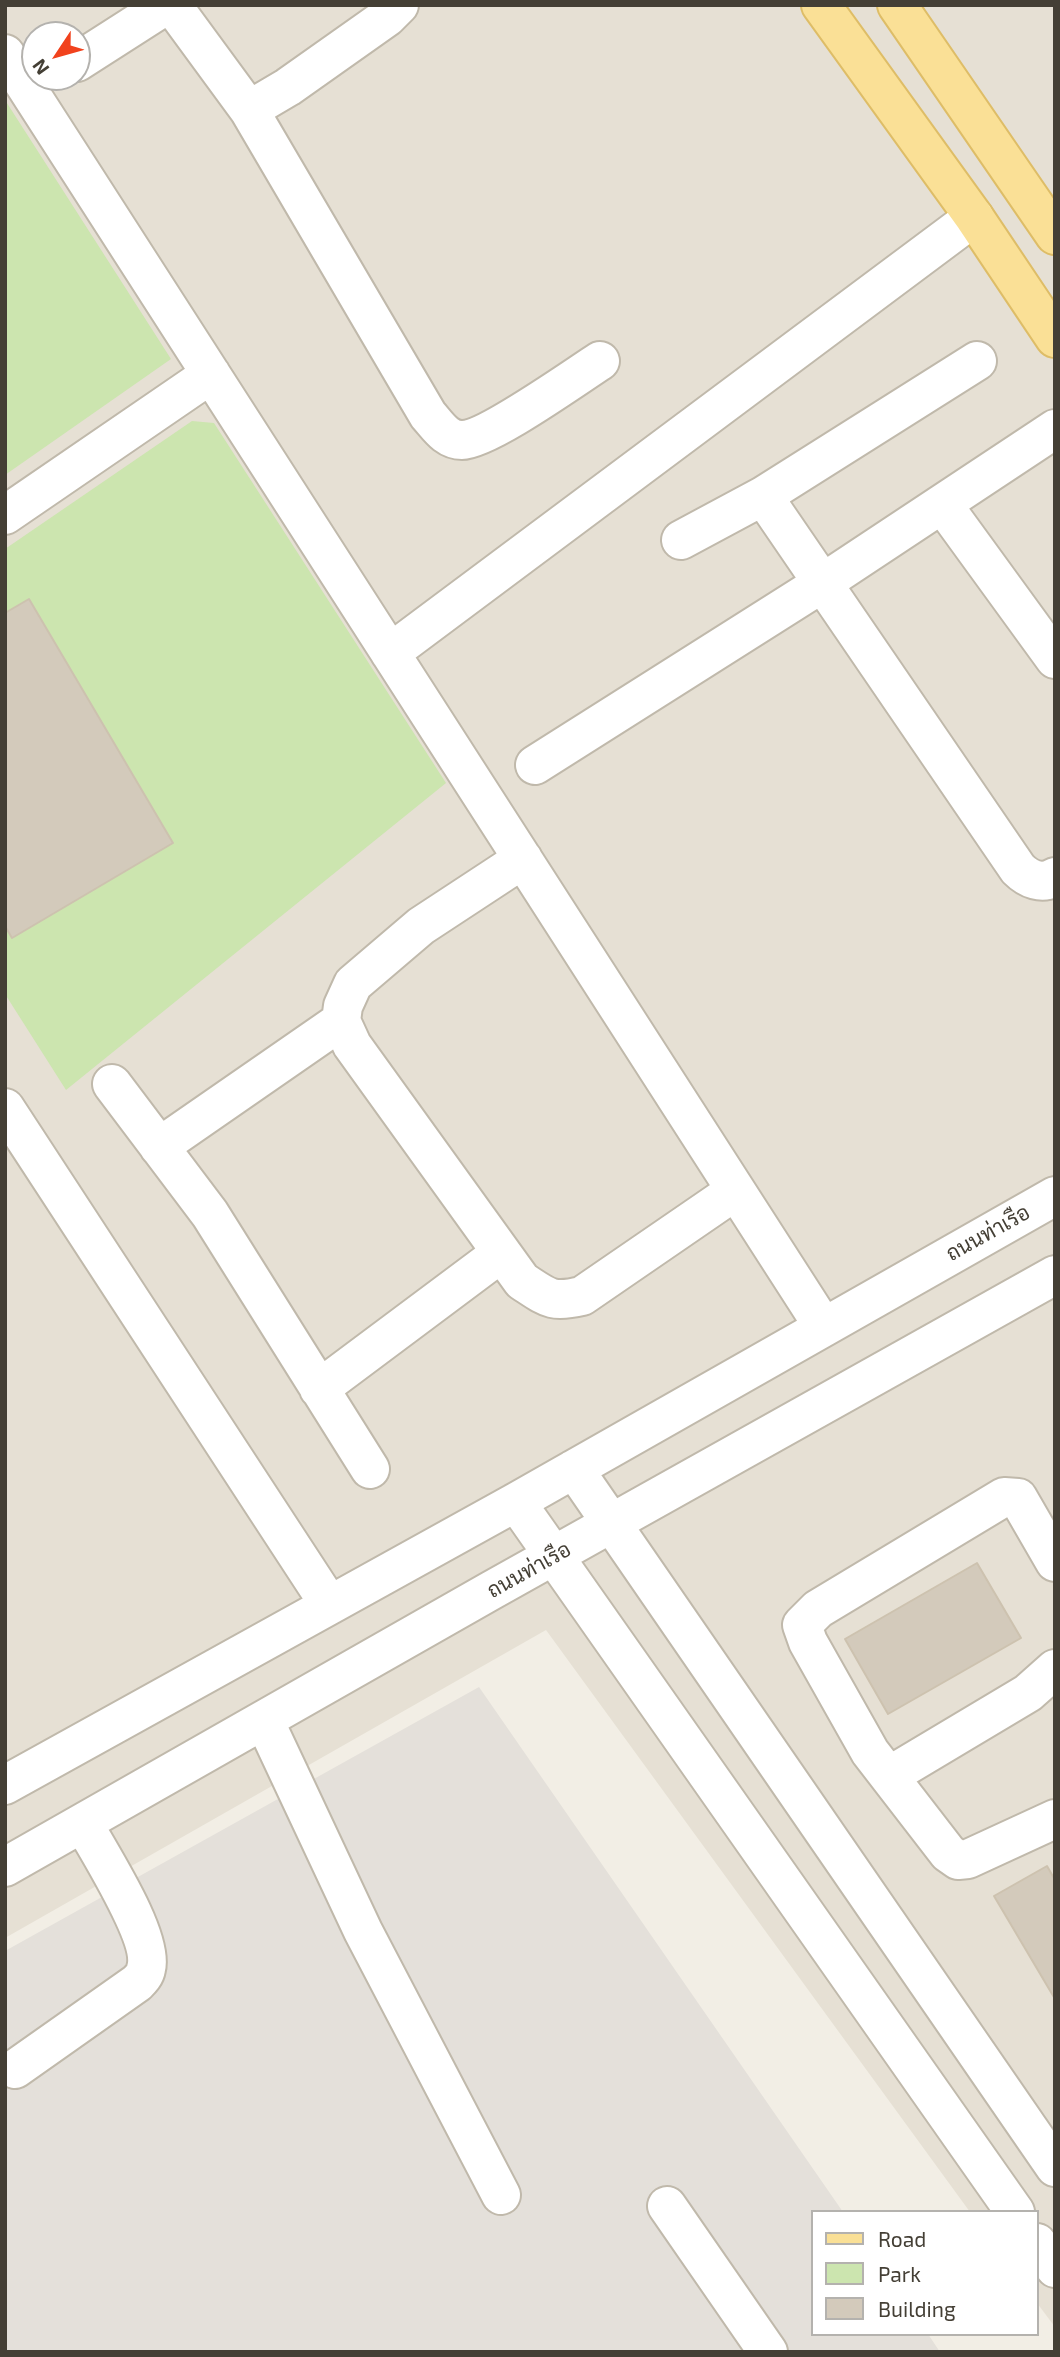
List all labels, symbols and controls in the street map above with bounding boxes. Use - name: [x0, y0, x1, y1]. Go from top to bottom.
- north arrow: [21, 21, 91, 91]
- text: N: [27, 55, 54, 80]
- street label: ถนนท่าเรือ: [942, 1200, 1034, 1266]
- street label: ถนนท่าเรือ: [483, 1537, 575, 1603]
- legend: [811, 2210, 1039, 2336]
- text: Road: [878, 2226, 926, 2251]
- text: Park: [878, 2261, 921, 2286]
- text: Building: [878, 2296, 956, 2321]

